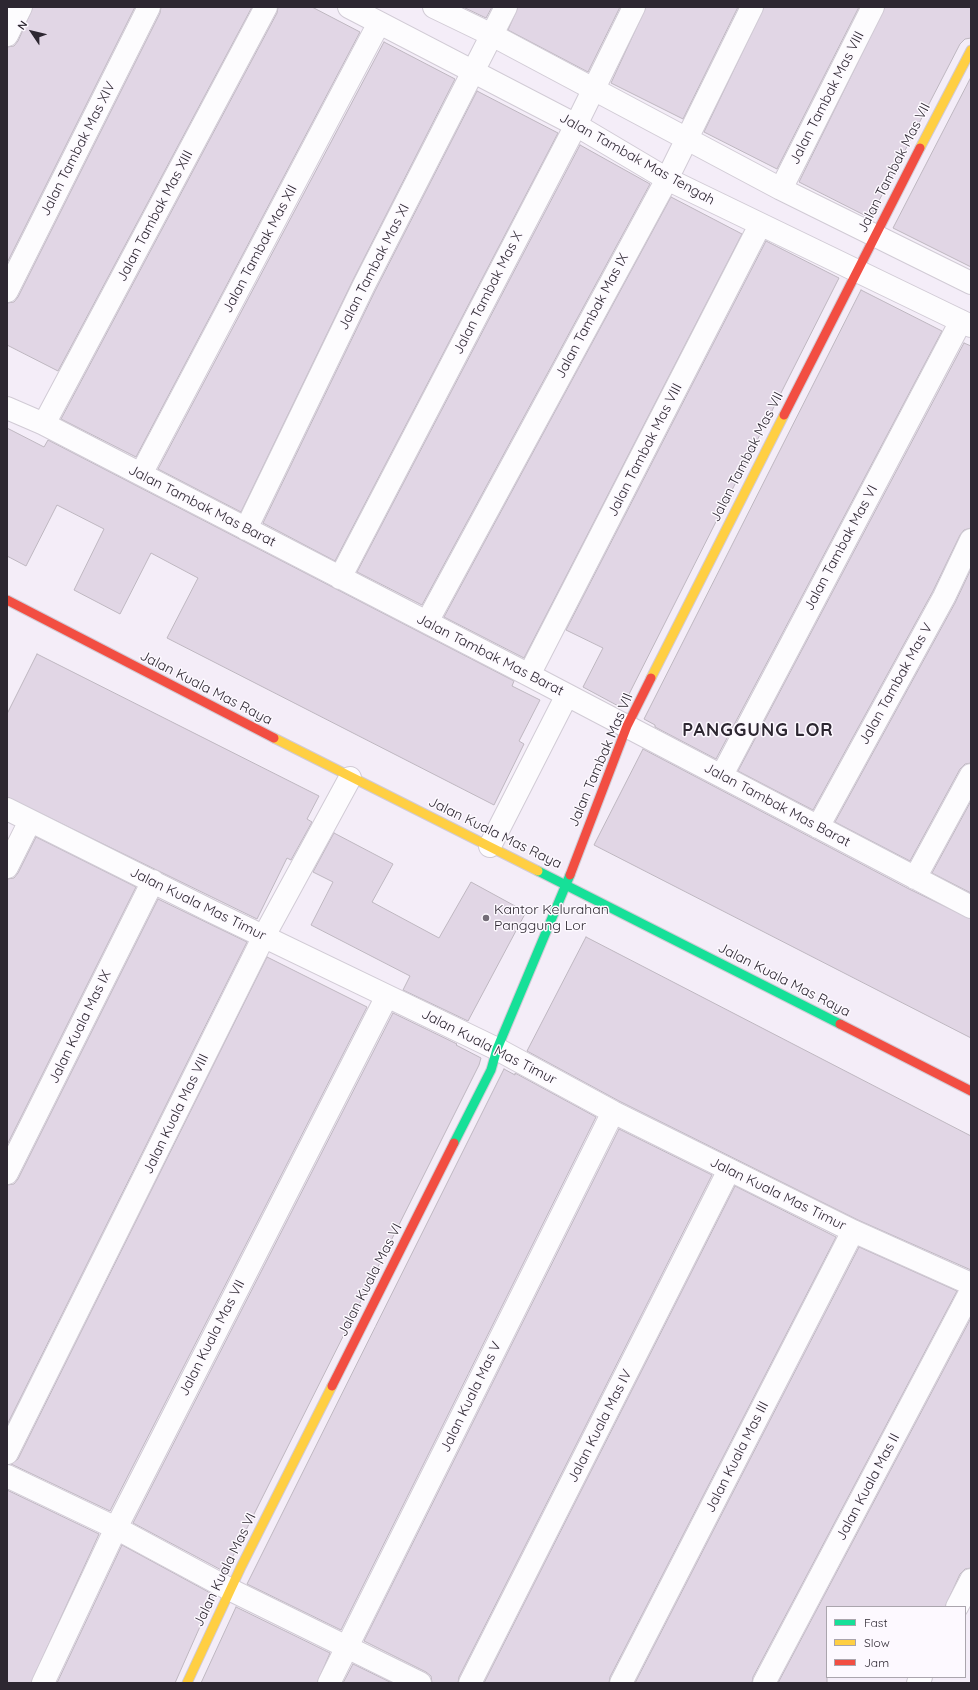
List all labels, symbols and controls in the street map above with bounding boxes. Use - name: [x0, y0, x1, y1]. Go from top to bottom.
- north arrow: [12, 12, 52, 52]
- text: N: [14, 18, 30, 32]
- street label: Jalan Tambak Mas VIII: [786, 29, 868, 167]
- street label: Jalan Tambak Mas XIV: [37, 79, 119, 219]
- street label: Jalan Tambak Mas VII: [854, 100, 934, 236]
- street label: Jalan Tambak Mas Tengah: [556, 109, 718, 209]
- street label: Jalan Tambak Mas XIII: [113, 148, 197, 284]
- street label: Jalan Tambak Mas XII: [219, 182, 301, 316]
- street label: Jalan Tambak Mas XI: [335, 201, 413, 333]
- street label: Jalan Tambak Mas X: [450, 229, 526, 357]
- street label: Jalan Tambak Mas IX: [552, 251, 632, 381]
- street label: Jalan Tambak Mas VIII: [604, 381, 686, 519]
- street label: Jalan Tambak Mas VII: [707, 389, 787, 525]
- street label: Jalan Tambak Mas Barat: [125, 461, 279, 551]
- street label: Jalan Tambak Mas VI: [801, 482, 881, 614]
- street label: Jalan Tambak Mas Barat: [413, 610, 567, 700]
- street label: Jalan Tambak Mas V: [856, 620, 936, 748]
- street label: Jalan Kuala Mas Raya: [137, 647, 275, 729]
- street label: Jalan Tambak Mas VII: [565, 691, 637, 829]
- district label: PANGGUNG LOR: [682, 720, 834, 742]
- street label: Jalan Tambak Mas Barat: [701, 759, 853, 851]
- street label: Jalan Kuala Mas Raya: [426, 793, 564, 873]
- street label: Jalan Kuala Mas Timur: [127, 864, 269, 944]
- place label: Kantor Kelurahan Panggung Lor: [494, 902, 609, 934]
- marker: Kantor Kelurahan Panggung Lor: [481, 913, 491, 923]
- street label: Jalan Kuala Mas Raya: [715, 939, 853, 1021]
- street label: Jalan Kuala Mas IX: [45, 968, 115, 1086]
- street label: Jalan Kuala Mas Timur: [419, 1006, 559, 1088]
- street label: Jalan Kuala Mas VIII: [140, 1051, 212, 1177]
- street label: Jalan Kuala Mas Timur: [707, 1154, 849, 1234]
- street label: Jalan Kuala Mas VI: [334, 1221, 406, 1339]
- street label: Jalan Kuala Mas VII: [175, 1277, 249, 1399]
- street label: Jalan Kuala Mas V: [437, 1339, 505, 1455]
- street label: Jalan Kuala Mas IV: [564, 1367, 636, 1485]
- street label: Jalan Kuala Mas III: [702, 1399, 772, 1515]
- street label: Jalan Kuala Mas II: [833, 1431, 903, 1543]
- street label: Jalan Kuala Mas VI: [190, 1510, 260, 1630]
- legend: [826, 1606, 966, 1678]
- text: Fast: [864, 1615, 888, 1630]
- text: Slow: [864, 1635, 890, 1650]
- text: Jam: [864, 1655, 889, 1670]

